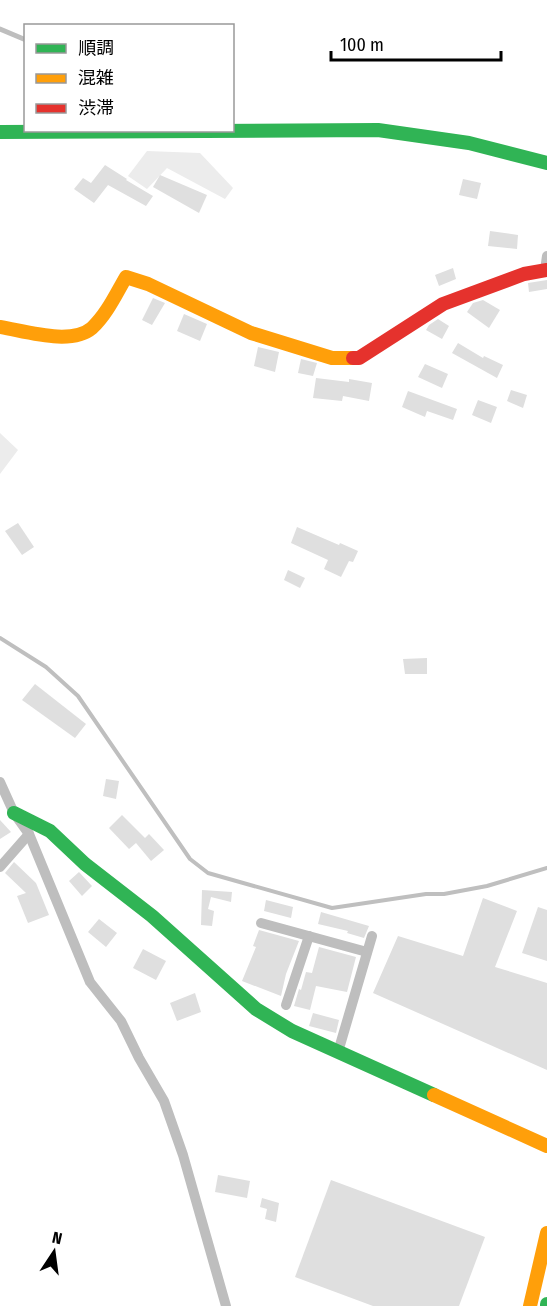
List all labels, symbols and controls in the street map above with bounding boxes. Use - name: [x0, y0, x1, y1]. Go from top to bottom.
- legend: [24, 24, 234, 132]
- scale bar: [331, 24, 500, 62]
- text: 100 m: [340, 34, 384, 56]
- text: 順調: [78, 37, 114, 59]
- text: 混雑: [78, 67, 114, 89]
- text: 渋滞: [78, 97, 114, 119]
- north arrow: [24, 1222, 84, 1282]
- text: N: [50, 1228, 64, 1248]

